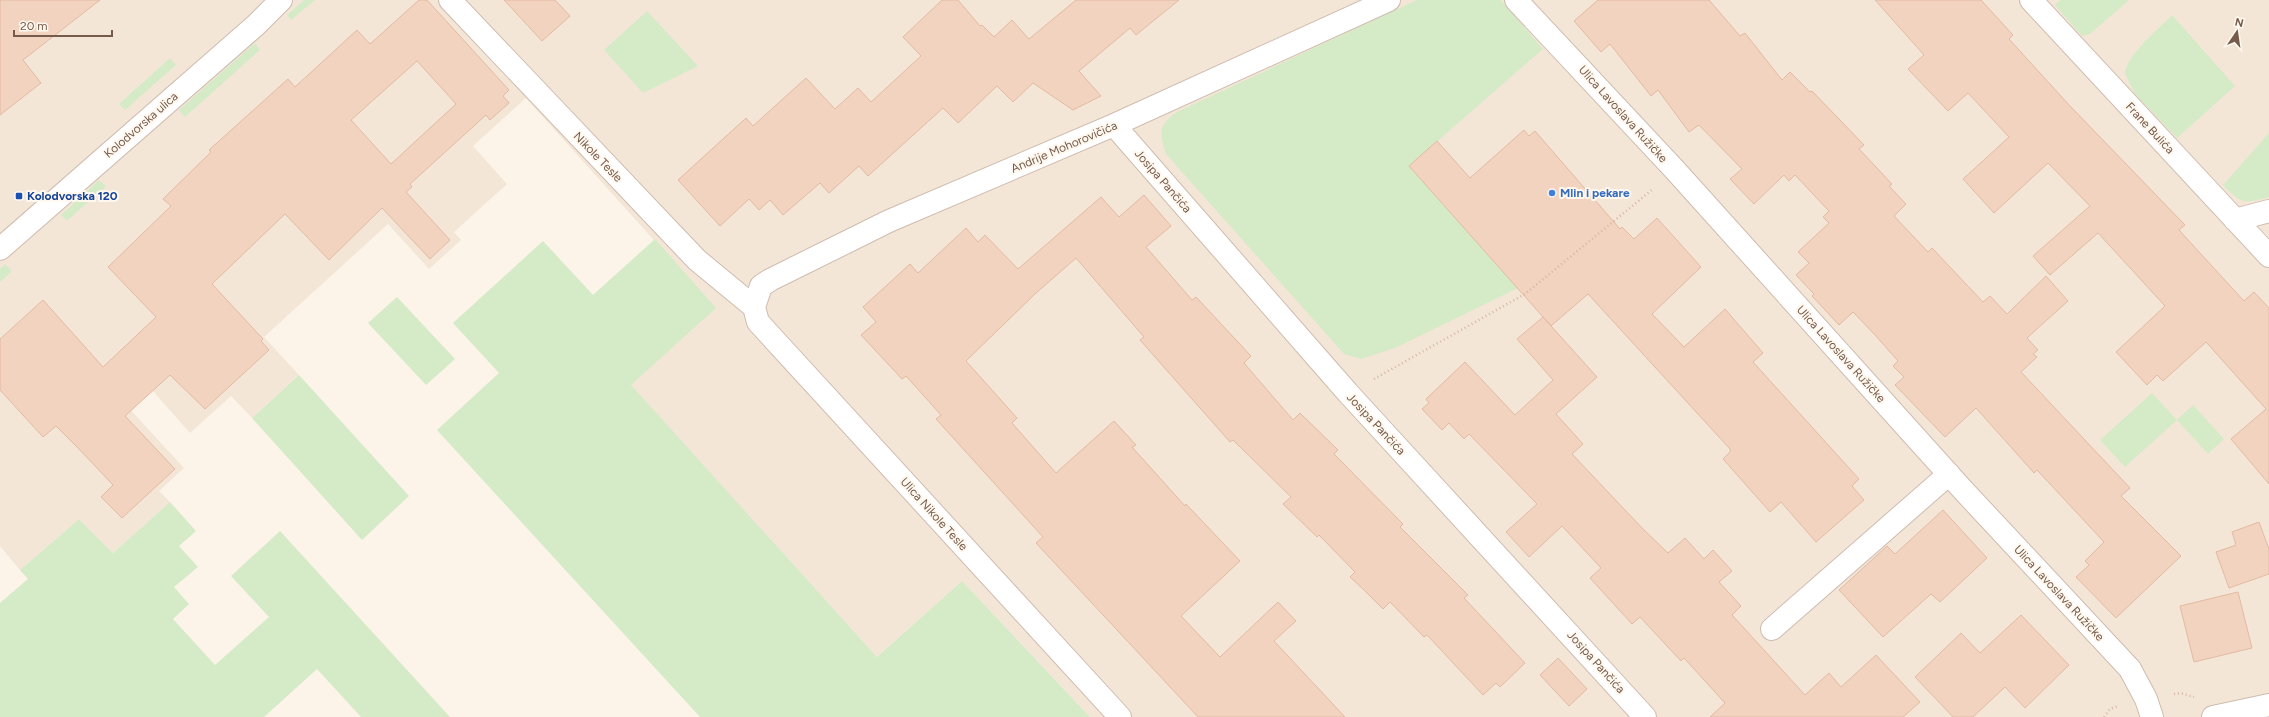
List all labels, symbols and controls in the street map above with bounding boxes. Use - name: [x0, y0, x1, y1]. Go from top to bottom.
- scale bar: [14, 12, 112, 38]
- north arrow: [2217, 12, 2257, 52]
- text: N: [2234, 15, 2245, 30]
- text: 20 m: [20, 19, 48, 33]
- street label: Ulica Lavoslava Ružičke: [1576, 63, 1671, 166]
- street label: Kolodvorska ulica: [101, 89, 181, 161]
- street label: Frane Bulića: [2123, 100, 2177, 156]
- street label: Andrije Mohorovičića: [1009, 118, 1119, 176]
- street label: Nikole Tesle: [571, 129, 626, 185]
- street label: Josipa Pančića: [1132, 147, 1194, 215]
- place label: Mlin i pekare: [1560, 186, 1630, 200]
- marker: Mlin i pekare: [1547, 188, 1557, 198]
- place label: Kolodvorska 120: [27, 189, 118, 203]
- marker: Kolodvorska 120: [14, 191, 24, 201]
- street label: Ulica Lavoslava Ružičke: [1794, 303, 1889, 406]
- street label: Josipa Pančića: [1344, 390, 1408, 458]
- street label: Ulica Nikole Tesle: [897, 475, 971, 554]
- street label: Ulica Lavoslava Ružičke: [2011, 542, 2107, 644]
- street label: Josipa Pančića: [1564, 628, 1628, 696]

